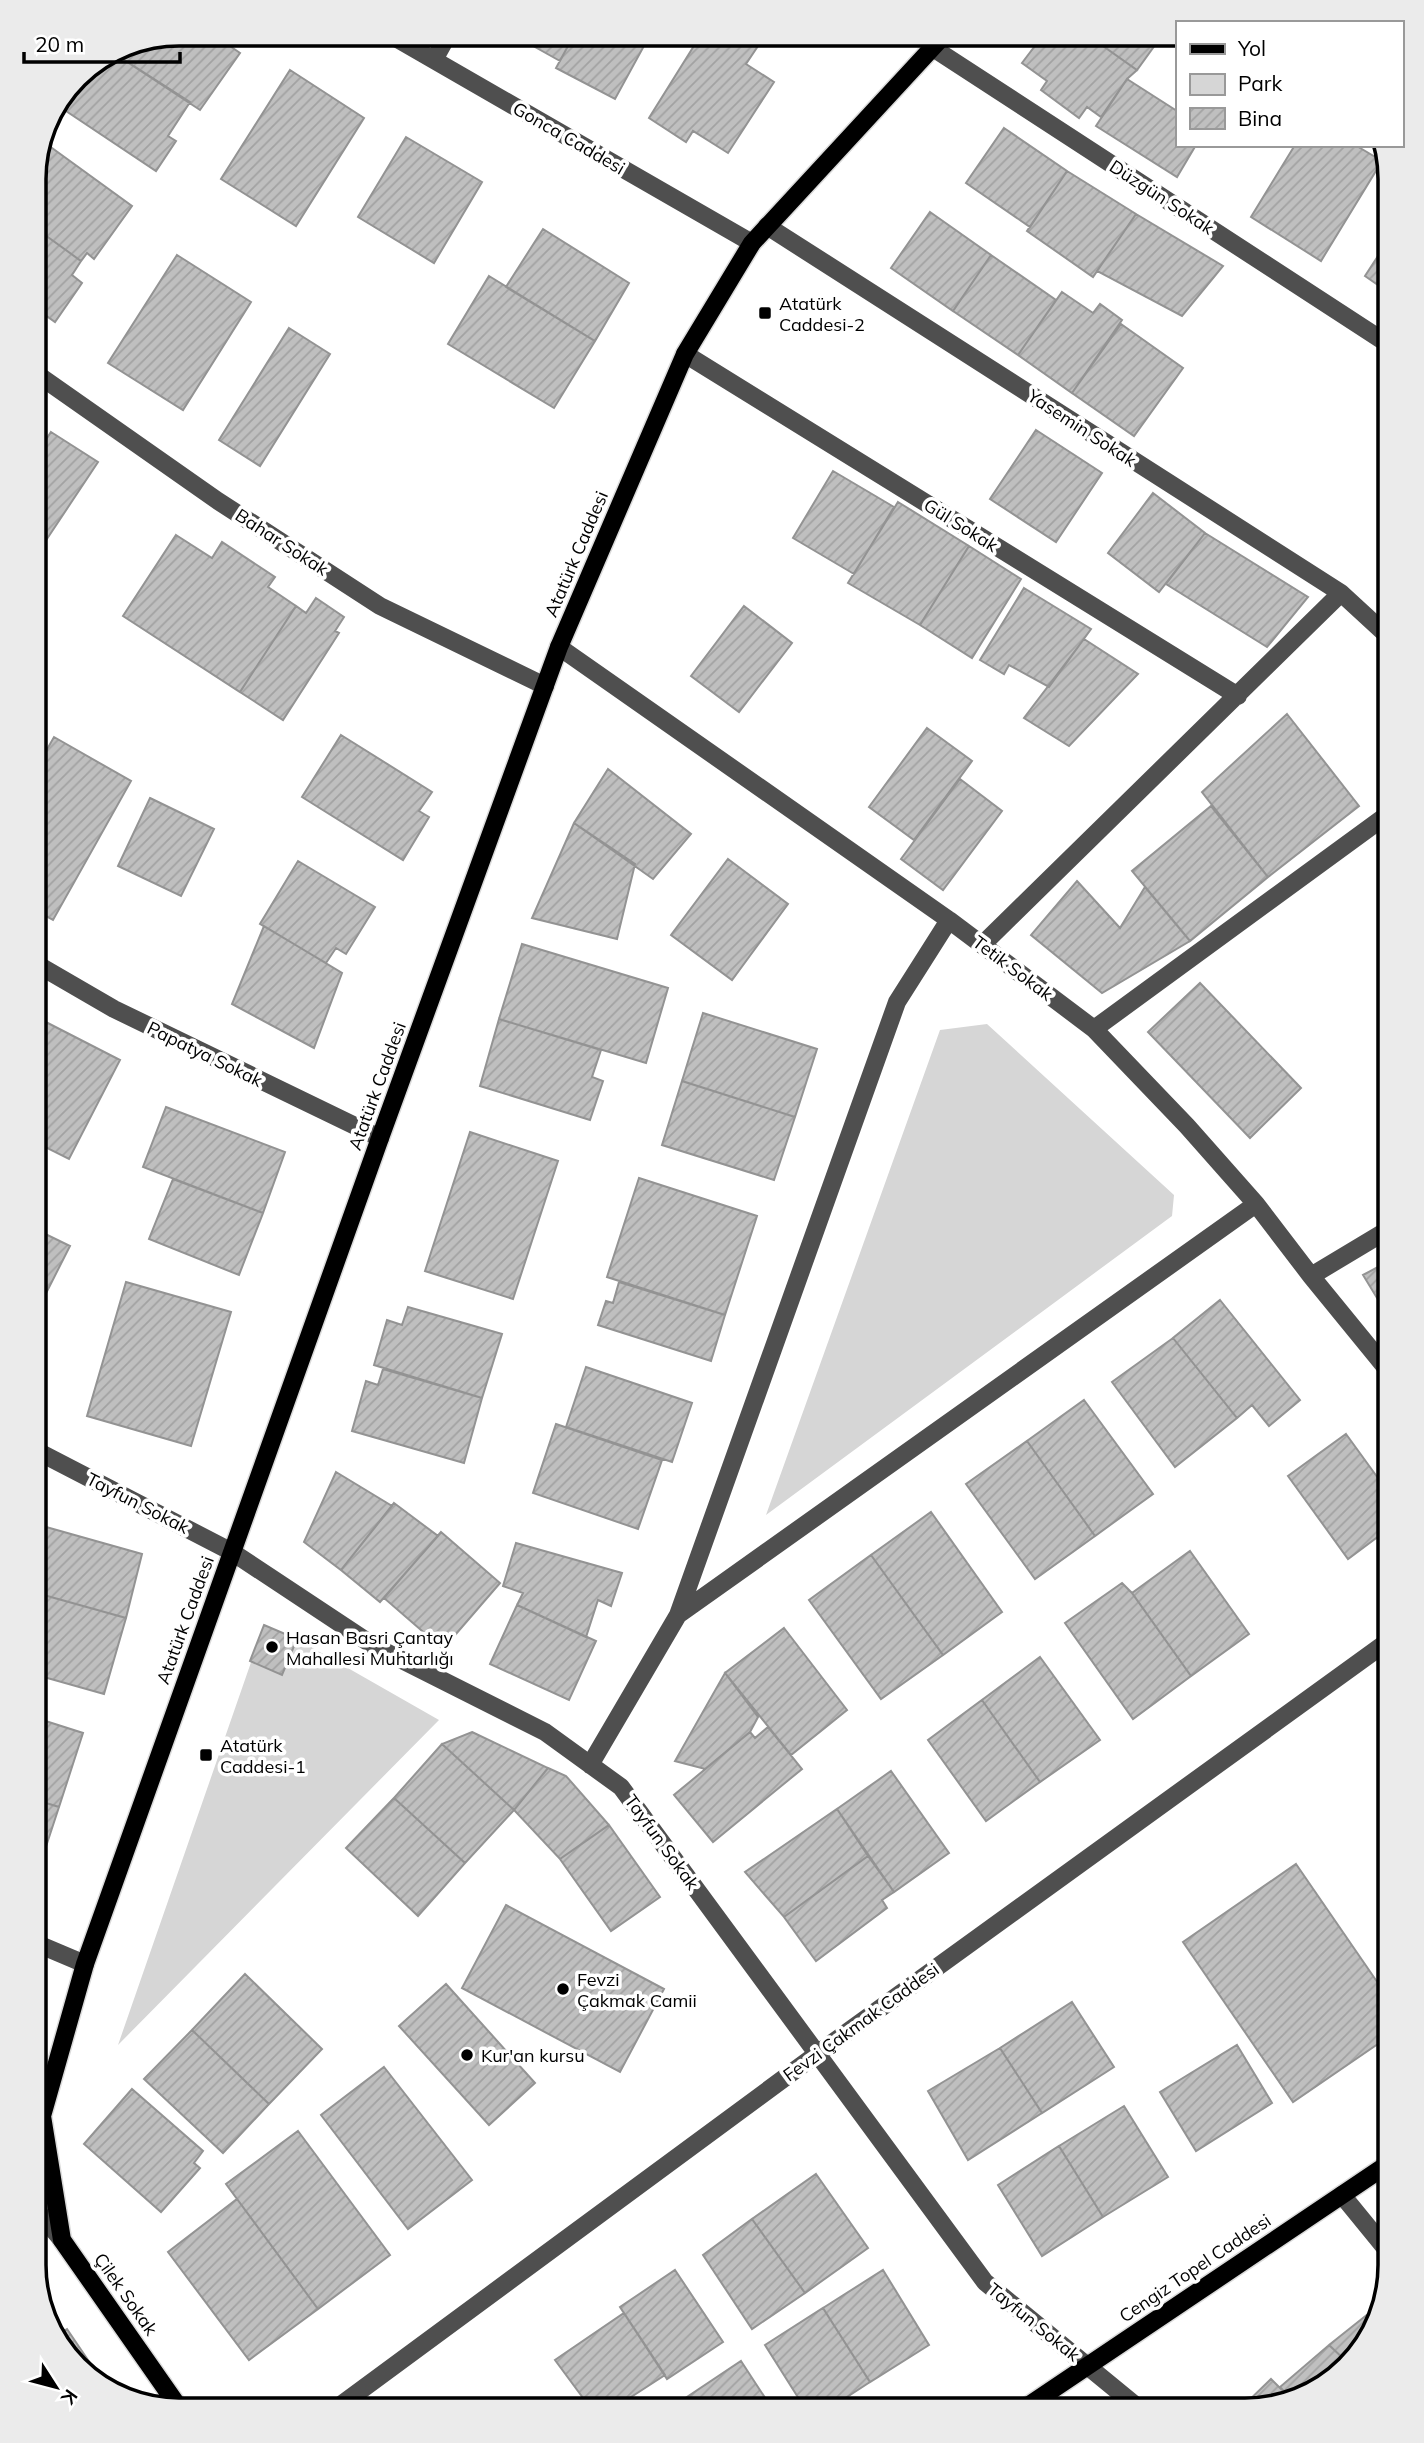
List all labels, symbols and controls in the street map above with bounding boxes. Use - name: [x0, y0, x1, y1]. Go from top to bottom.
- scale bar: [24, 21, 180, 65]
- legend: [1176, 21, 1403, 147]
- text: 20 m: [35, 31, 84, 57]
- text: Yol: [1237, 35, 1266, 61]
- text: Park: [1238, 70, 1282, 96]
- street label: Gonca Caddesi: [509, 97, 629, 179]
- text: Bina: [1238, 105, 1282, 131]
- street label: Düzgün Sokak: [1105, 155, 1219, 240]
- place label: Atatürk Caddesi-2: [779, 292, 865, 336]
- marker: Atatürk Caddesi-2: [757, 305, 773, 321]
- street label: Yasemin Sokak: [1022, 384, 1141, 472]
- street label: Atatürk Caddesi: [539, 488, 613, 620]
- street label: Gül Sokak: [920, 493, 1003, 557]
- street label: Bahar Sokak: [231, 503, 333, 581]
- street label: Tetik Sokak: [968, 930, 1058, 1006]
- street label: Papatya Sokak: [143, 1016, 267, 1092]
- street label: Atatürk Caddesi: [343, 1019, 411, 1153]
- street label: Tayfun Sokak: [83, 1467, 194, 1539]
- street label: Atatürk Caddesi: [151, 1553, 219, 1687]
- place label: Hasan Basri Çantay Mahallesi Muhtarlığı: [286, 1626, 454, 1670]
- marker: Hasan Basri Çantay Mahallesi Muhtarlığı: [264, 1639, 280, 1655]
- place label: Atatürk Caddesi-1: [220, 1734, 306, 1778]
- marker: Atatürk Caddesi-1: [198, 1747, 214, 1763]
- street label: Tayfun Sokak: [620, 1790, 705, 1895]
- street label: Fevzi Çakmak Caddesi: [778, 1958, 944, 2086]
- place label: Fevzi Çakmak Camii: [577, 1968, 697, 2012]
- marker: Fevzi Çakmak Camii: [555, 1981, 571, 1997]
- place label: Kur'an kursu: [481, 2044, 585, 2067]
- marker: Kur'an kursu: [459, 2047, 475, 2063]
- street label: Cengiz Topel Caddesi: [1115, 2209, 1275, 2327]
- street label: Çilek Sokak: [89, 2248, 163, 2340]
- street label: Tayfun Sokak: [983, 2278, 1085, 2367]
- north arrow: [21, 2352, 91, 2422]
- text: K: [56, 2385, 83, 2410]

